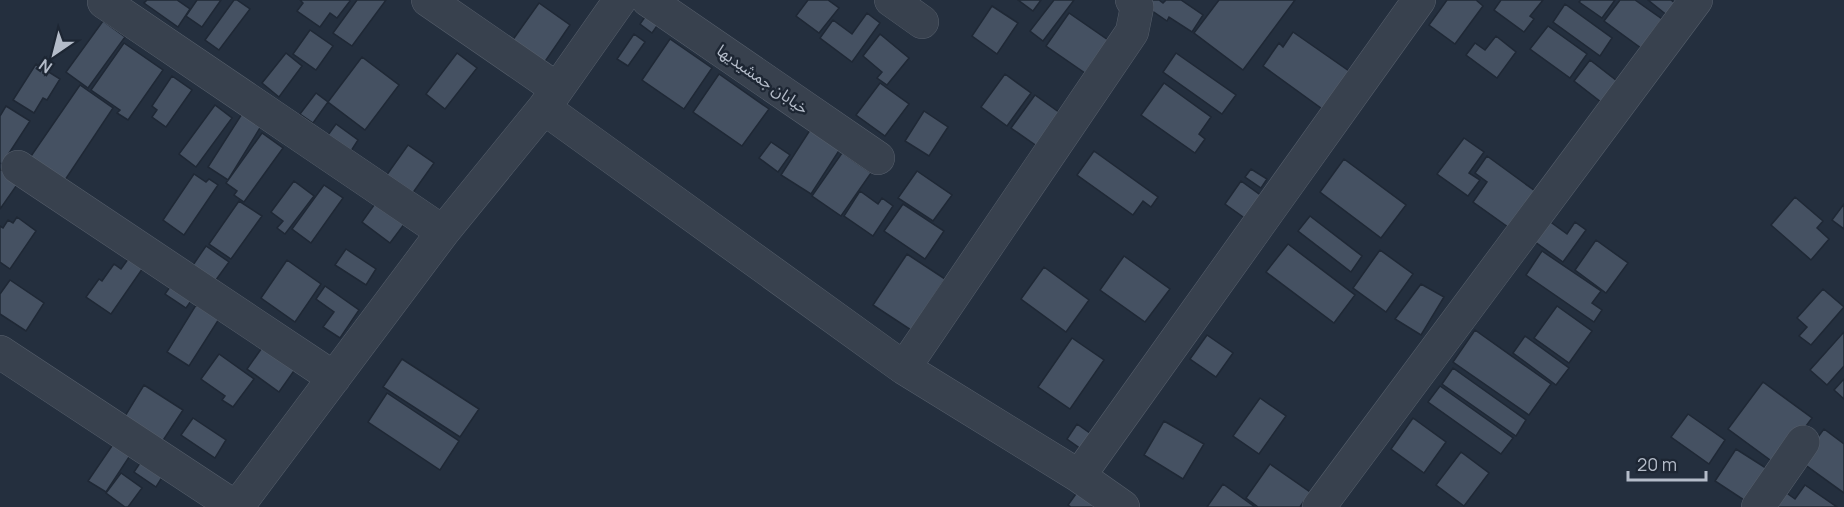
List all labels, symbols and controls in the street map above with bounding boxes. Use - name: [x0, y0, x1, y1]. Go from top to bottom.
- north arrow: [24, 24, 84, 84]
- street label: خیابان جمشیدیها: [713, 39, 813, 119]
- text: N: [34, 54, 56, 79]
- scale bar: [1628, 444, 1706, 482]
- text: 20 m: [1637, 452, 1677, 476]

